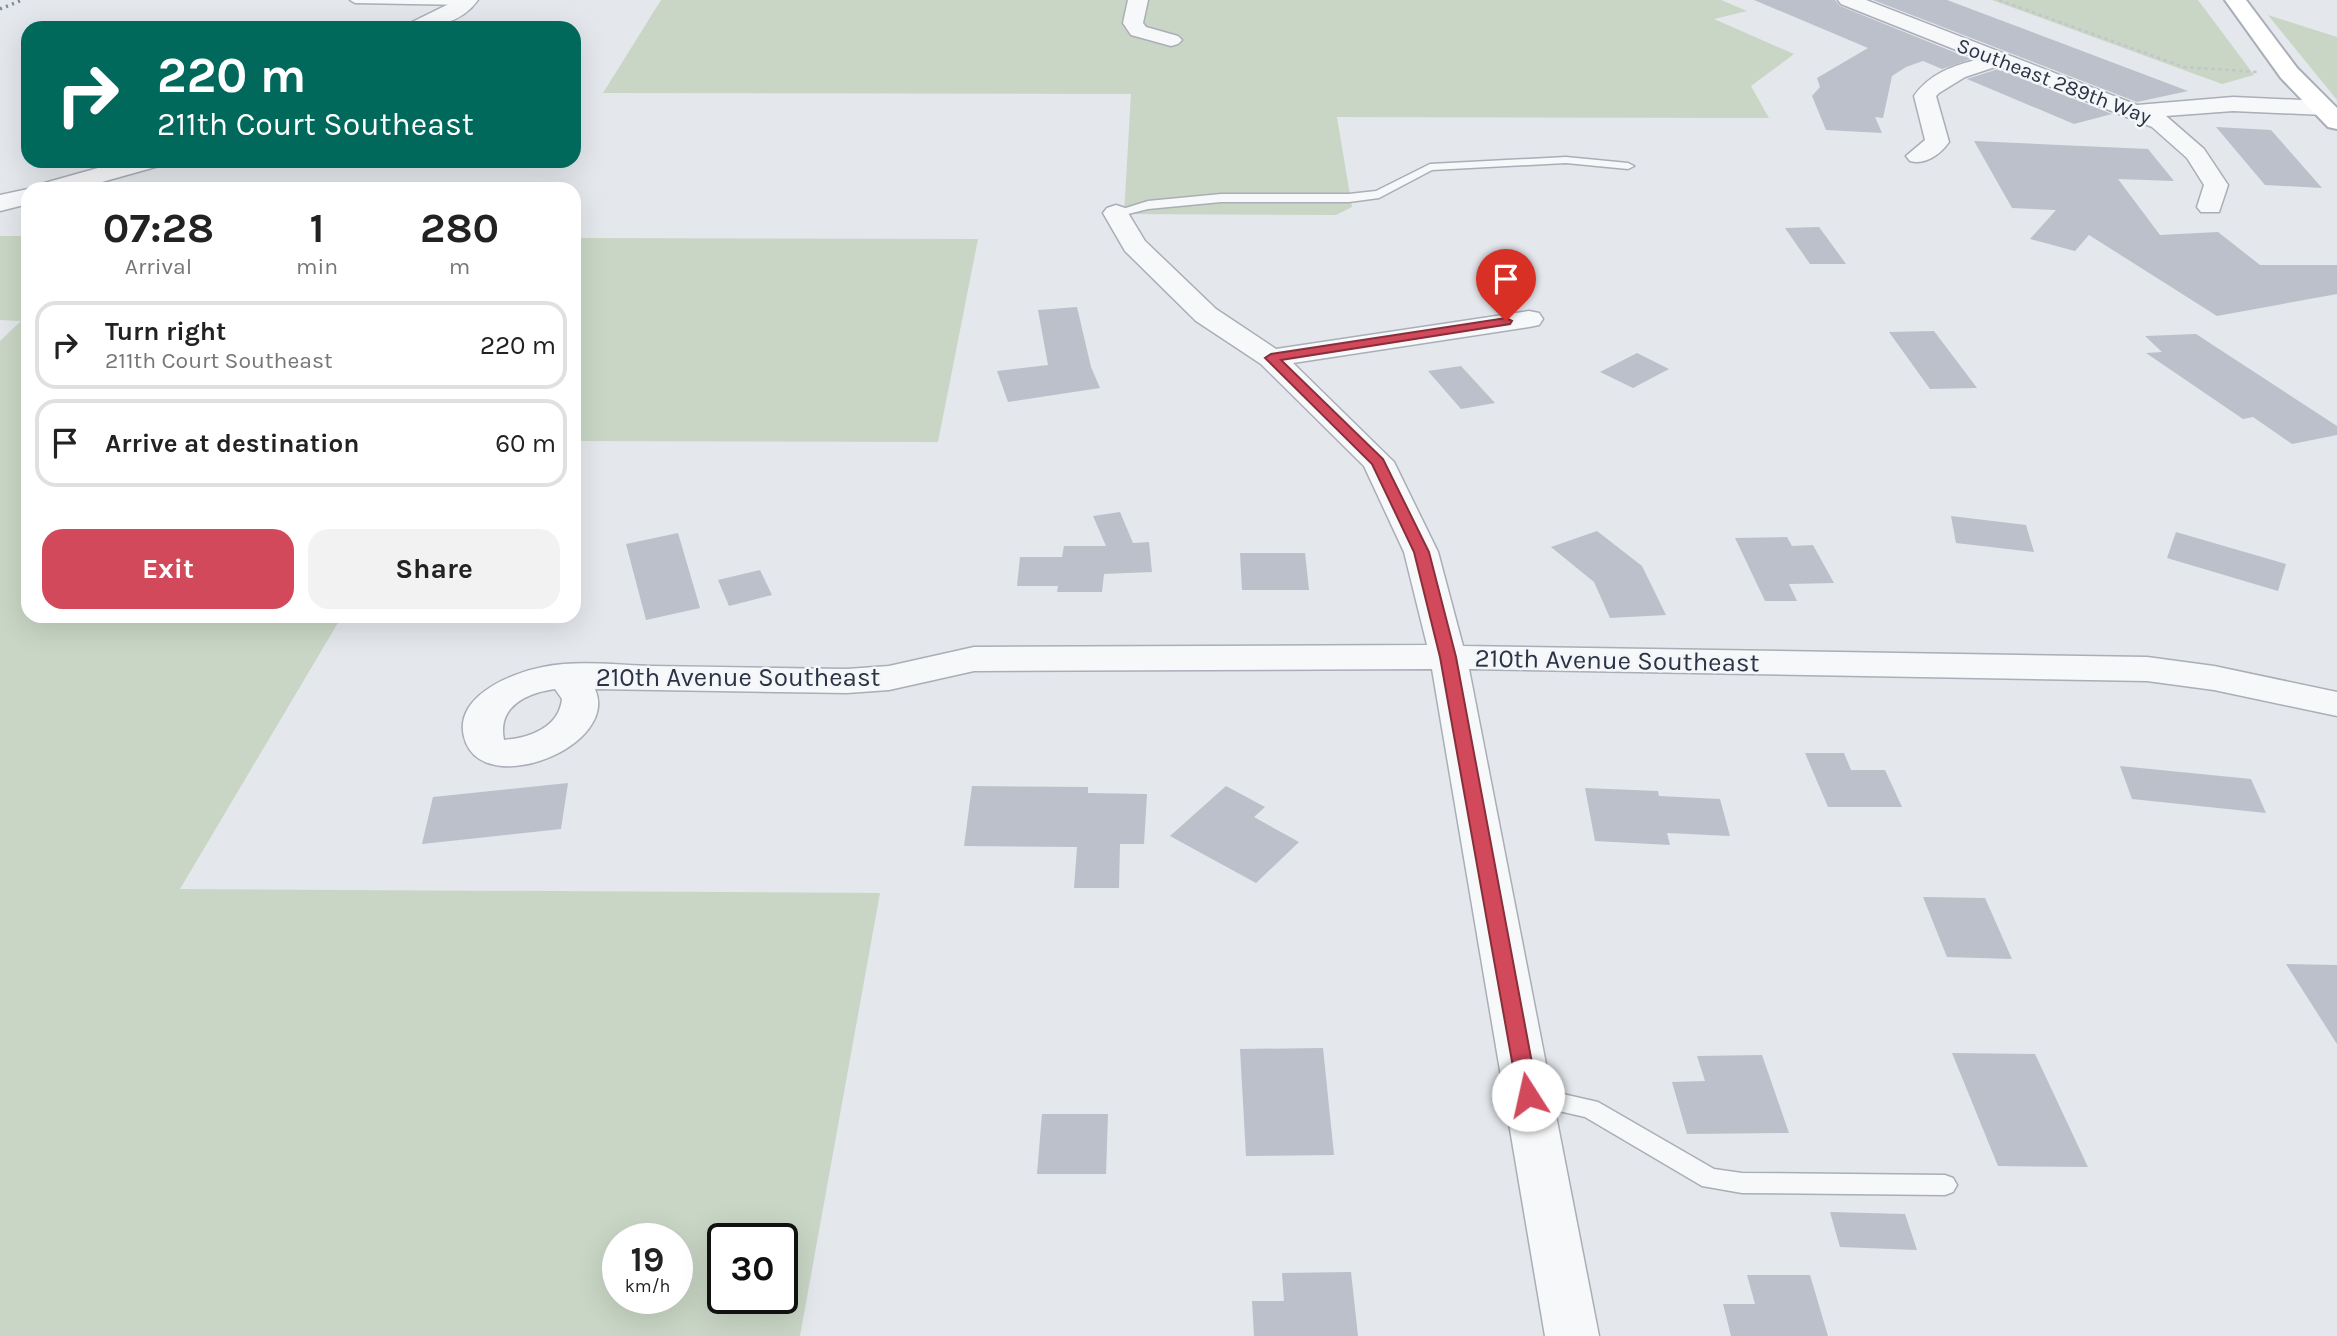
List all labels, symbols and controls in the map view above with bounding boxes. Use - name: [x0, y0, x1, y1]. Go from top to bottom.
- street label: Southeast 289th Way: [1954, 33, 2155, 129]
- text: 220 m: [157, 47, 306, 104]
- icon: right: [42, 49, 133, 140]
- text: 211th Court Southeast: [157, 106, 474, 143]
- text: 07:28: [103, 203, 214, 253]
- text: 1: [310, 203, 325, 253]
- text: 280: [420, 203, 499, 253]
- pin: [1476, 249, 1536, 321]
- text: Arrival: [125, 253, 192, 280]
- text: min: [296, 253, 338, 280]
- text: m: [449, 253, 470, 280]
- icon: arrive: [1487, 260, 1525, 298]
- text: Turn right: [105, 316, 226, 347]
- icon: right: [46, 326, 84, 364]
- text: 220 m: [480, 330, 556, 361]
- text: 211th Court Southeast: [105, 347, 333, 374]
- icon: arrive: [46, 424, 84, 462]
- text: Arrive at destination: [105, 428, 359, 459]
- text: 60 m: [495, 428, 556, 459]
- button: Exit: [42, 529, 294, 609]
- button: Share: [308, 529, 560, 609]
- street label: 210th Avenue Southeast: [1474, 643, 1760, 678]
- street label: 210th Avenue Southeast: [596, 662, 881, 693]
- position arrow: [1491, 1058, 1565, 1132]
- speed limit sign: 30: [707, 1223, 798, 1314]
- text: 19: [631, 1239, 664, 1280]
- text: km/h: [625, 1275, 670, 1297]

